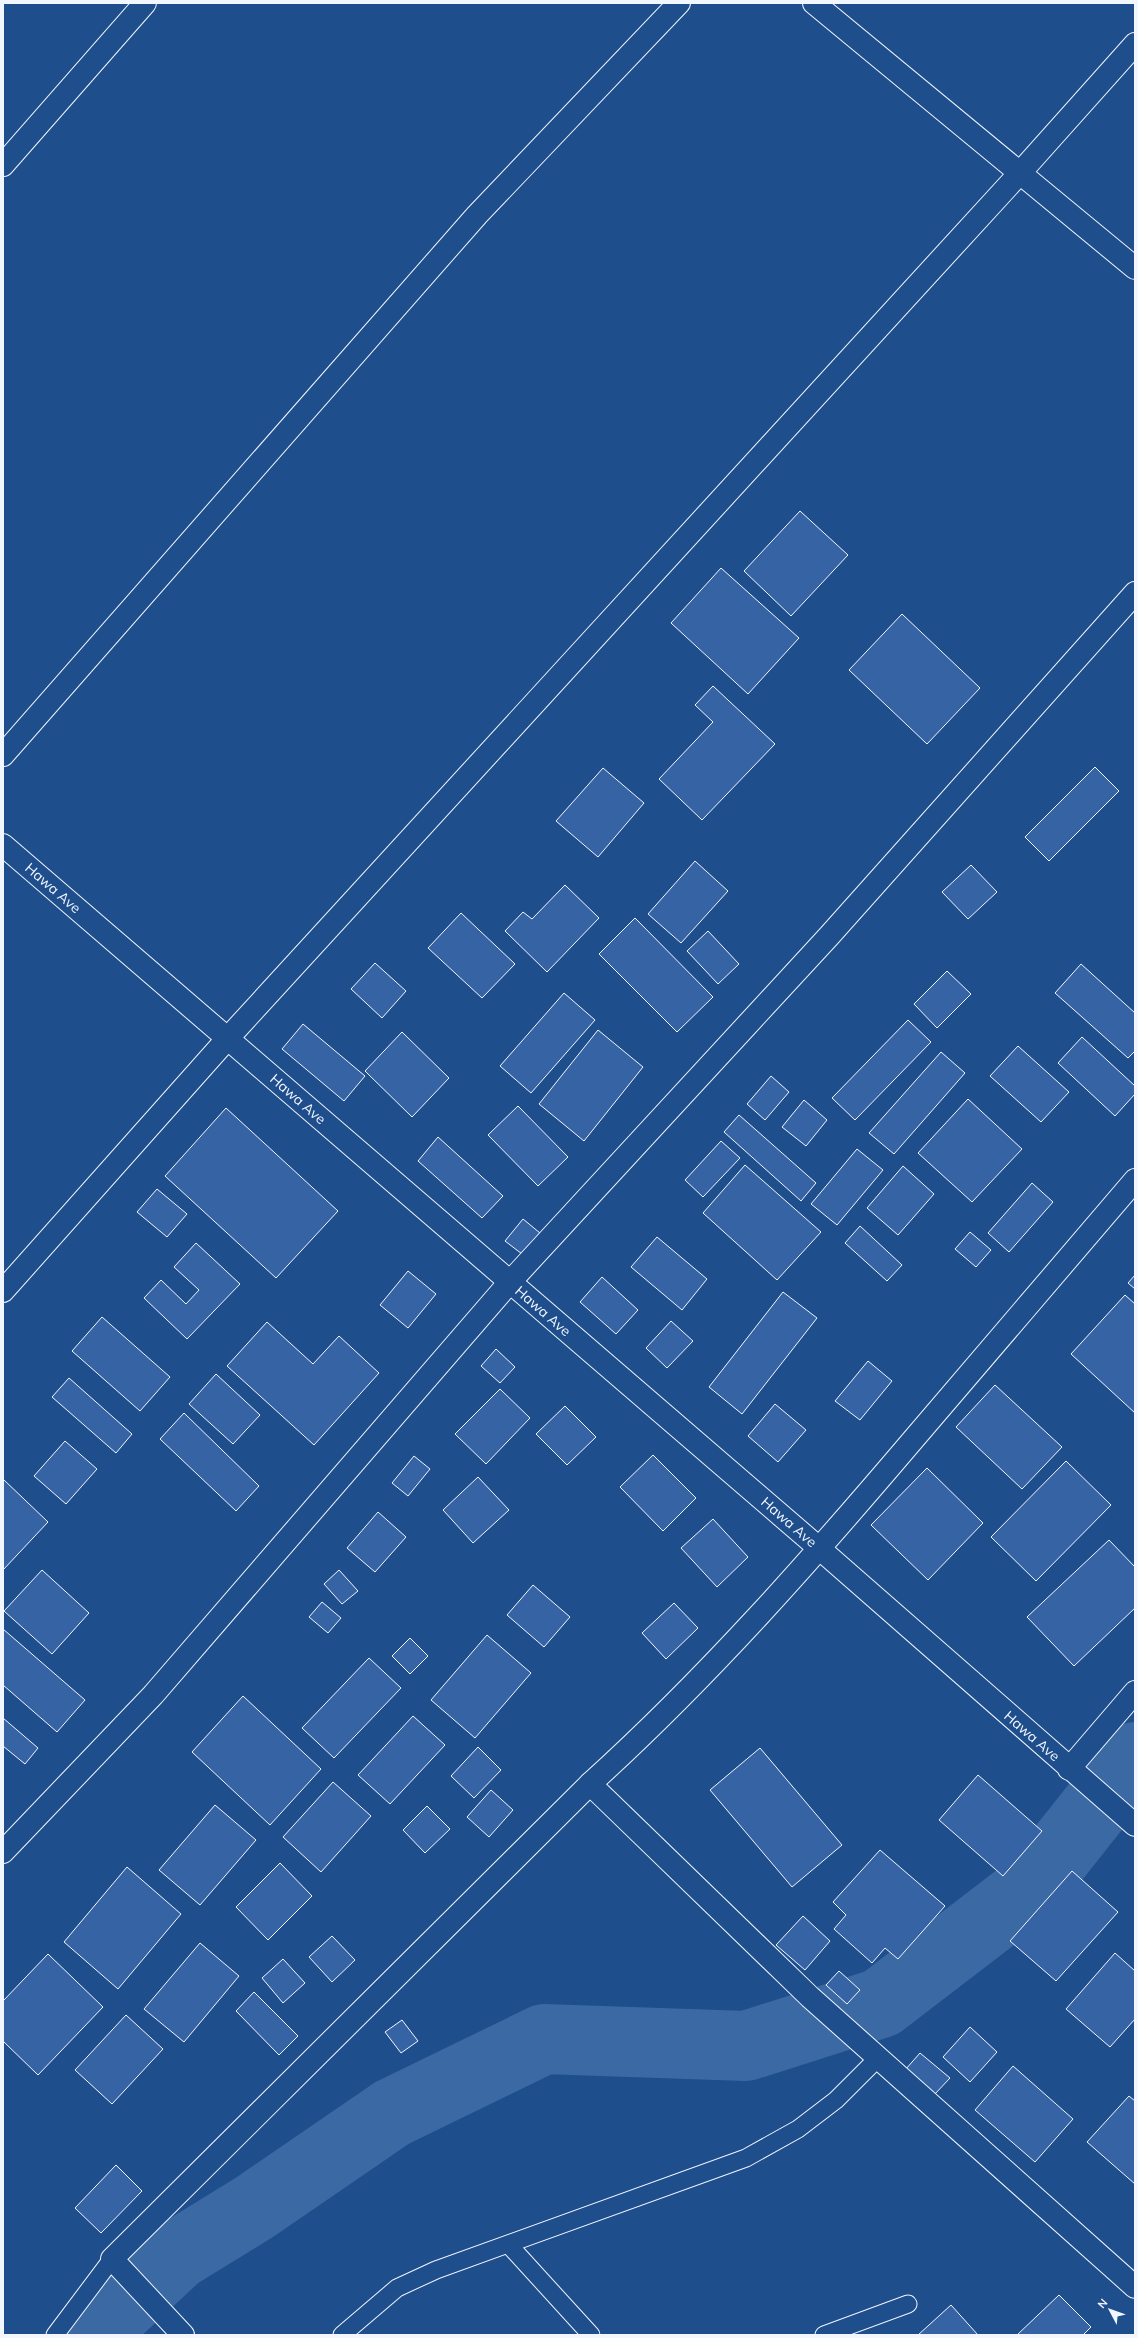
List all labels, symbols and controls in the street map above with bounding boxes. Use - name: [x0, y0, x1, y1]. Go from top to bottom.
- street label: Hawa Ave: [21, 859, 85, 917]
- street label: Hawa Ave: [266, 1070, 330, 1128]
- street label: Hawa Ave: [511, 1282, 575, 1340]
- street label: Hawa Ave: [757, 1493, 821, 1551]
- street label: Hawa Ave: [1000, 1707, 1064, 1765]
- north arrow: [1090, 2290, 1130, 2330]
- text: N: [1094, 2296, 1110, 2311]

